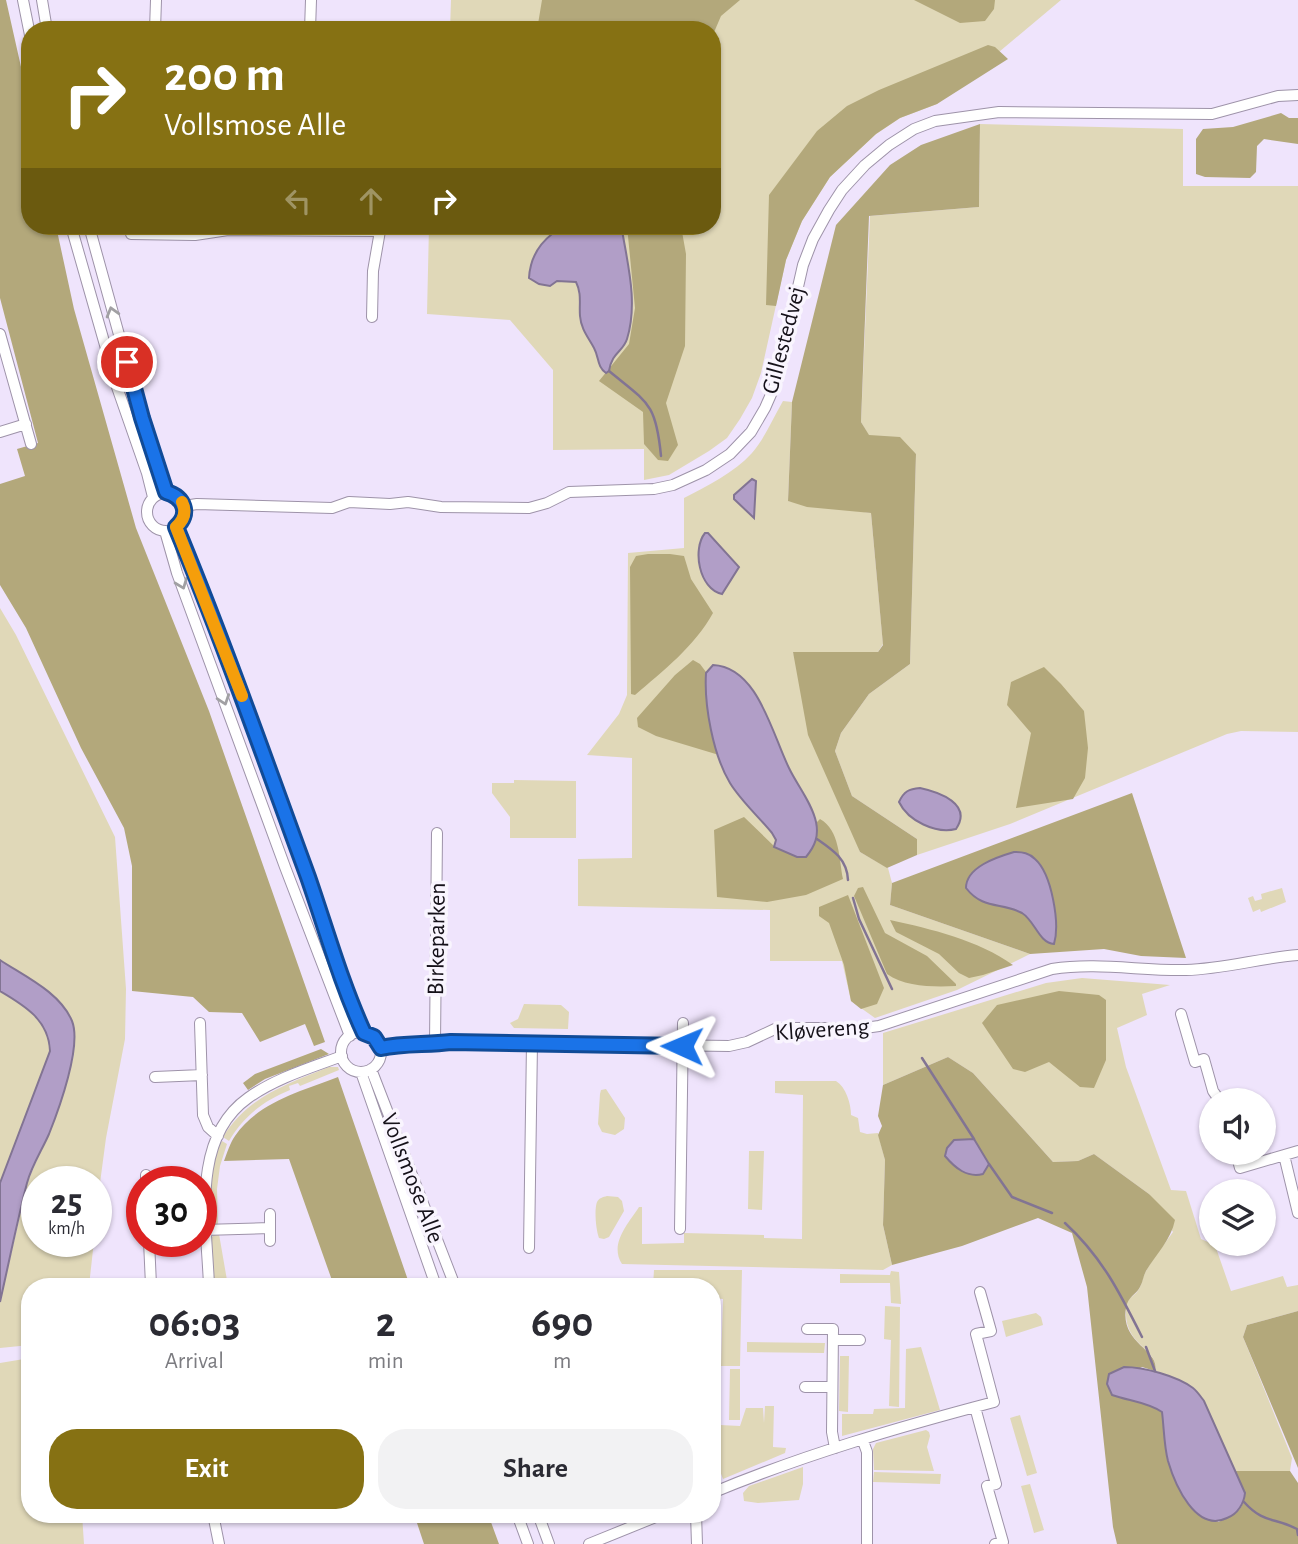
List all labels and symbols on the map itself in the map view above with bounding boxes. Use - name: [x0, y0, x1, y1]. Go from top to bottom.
- street label: Gillestedvej: [758, 284, 810, 397]
- one-way arrow: [106, 306, 121, 318]
- pin: [97, 332, 157, 392]
- one-way arrow: [173, 577, 187, 589]
- one-way arrow: [216, 694, 230, 706]
- street label: Birkeparken: [424, 882, 450, 996]
- position arrow: [645, 1009, 719, 1083]
- street label: Kløvereng: [774, 1015, 870, 1045]
- street label: Vollsmose Alle: [376, 1110, 448, 1246]
- speed limit sign: 30: [126, 1166, 217, 1257]

